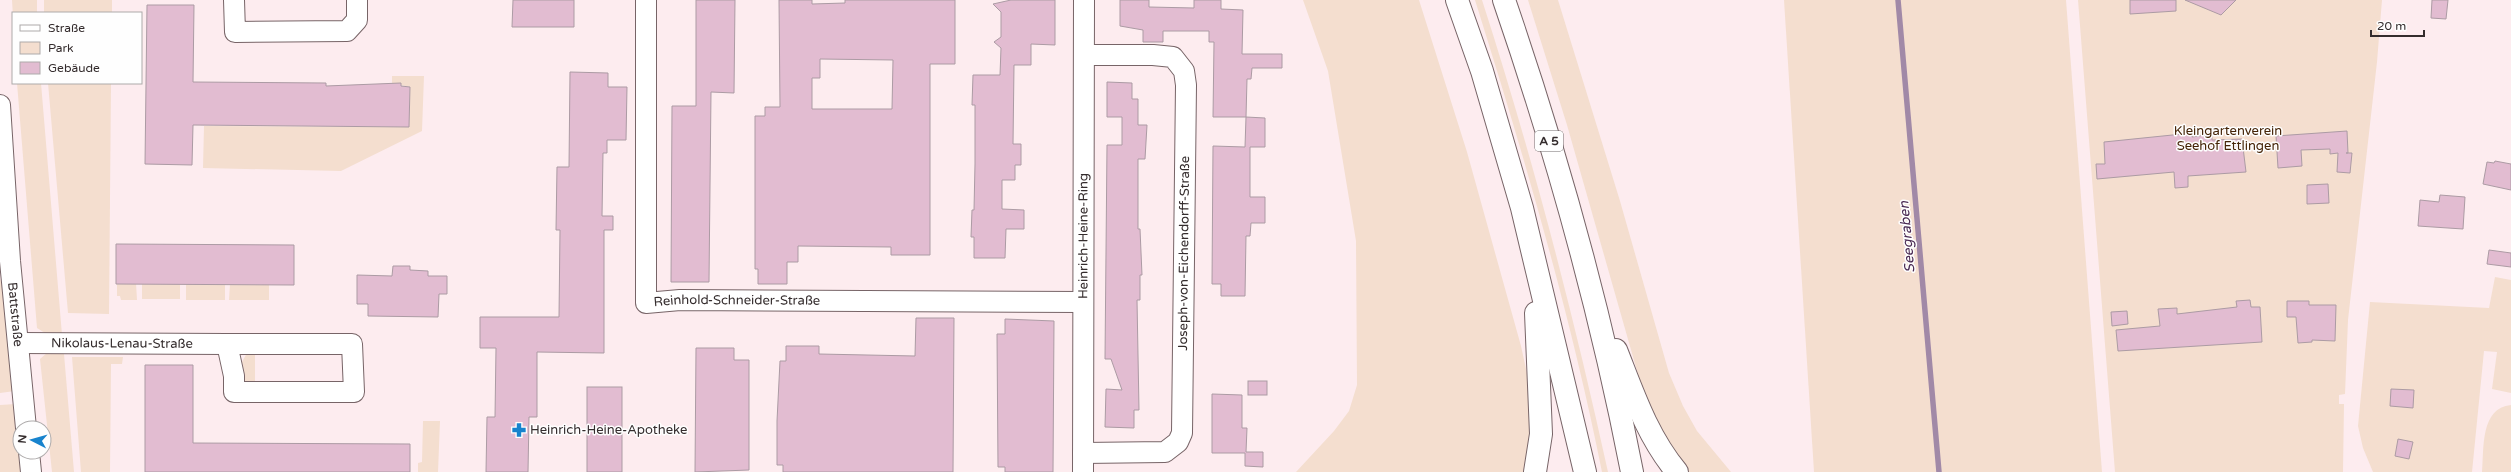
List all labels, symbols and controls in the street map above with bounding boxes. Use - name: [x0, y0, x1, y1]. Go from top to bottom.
- legend: [12, 12, 142, 84]
- scale bar: [2371, 12, 2424, 38]
- text: 20 m: [2377, 19, 2406, 33]
- text: Straße: [48, 21, 85, 35]
- text: Park: [48, 41, 74, 55]
- text: Gebäude: [48, 61, 100, 75]
- park label: Kleingartenverein Seehof Ettlingen: [2174, 123, 2282, 154]
- road number: A 5: [1535, 131, 1563, 151]
- street label: Joseph-von-Eichendorff-Straße: [1175, 156, 1193, 351]
- street label: Heinrich-Heine-Ring: [1075, 173, 1092, 299]
- water label: Seegraben: [1895, 200, 1919, 274]
- street label: Battstraße: [4, 281, 26, 347]
- street label: Reinhold-Schneider-Straße: [653, 292, 820, 310]
- street label: Nikolaus-Lenau-Straße: [51, 335, 193, 352]
- north arrow: [12, 420, 52, 460]
- pharmacy icon: Heinrich-Heine-Apotheke: [511, 422, 527, 438]
- place label: Heinrich-Heine-Apotheke: [530, 422, 687, 438]
- text: N: [16, 434, 29, 444]

